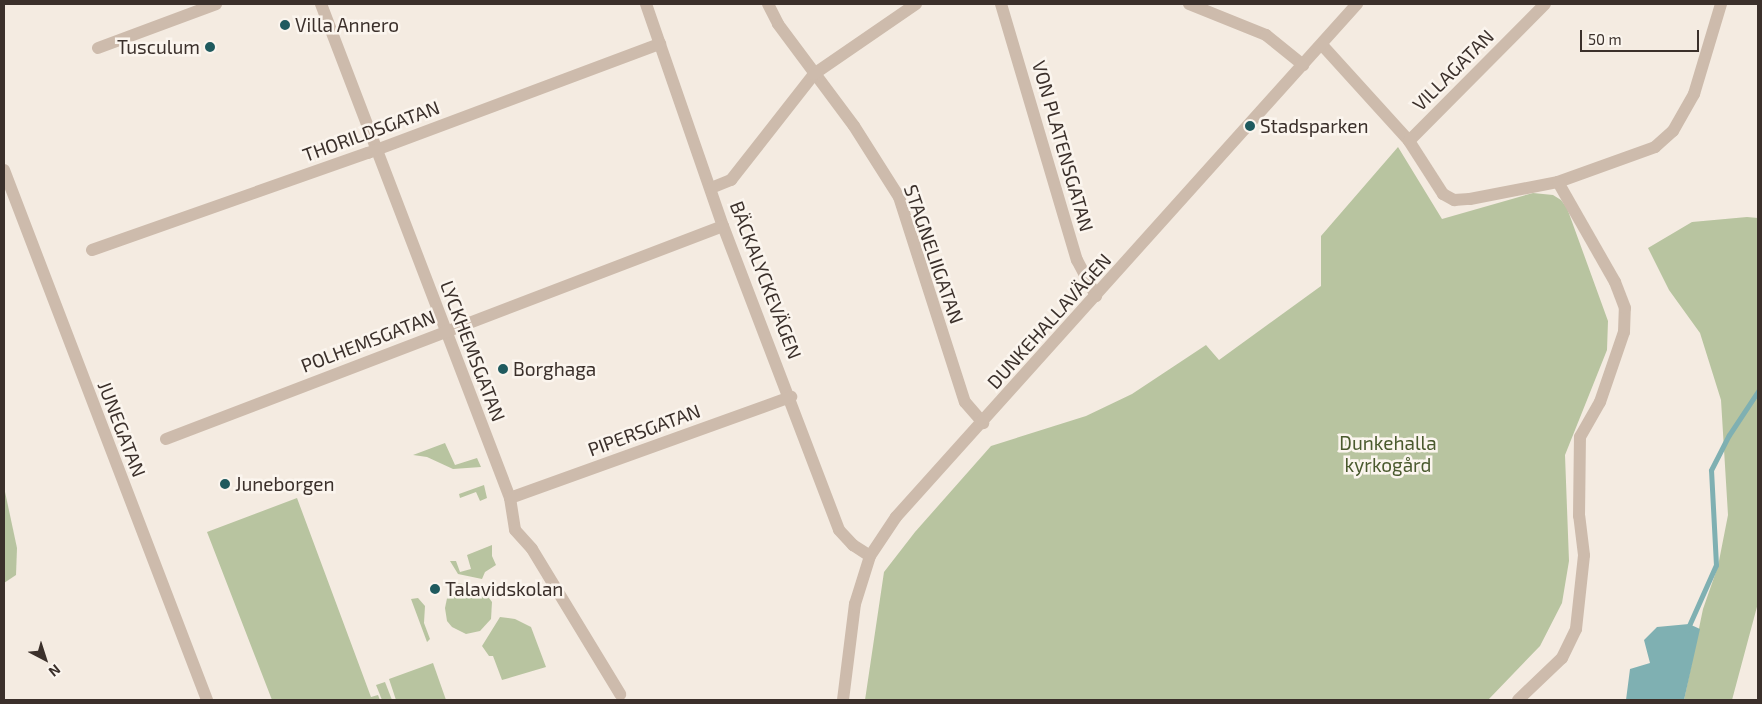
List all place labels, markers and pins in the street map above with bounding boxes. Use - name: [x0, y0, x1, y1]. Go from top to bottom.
- place label: Villa Annero: [295, 14, 399, 36]
- marker: Villa Annero: [279, 19, 291, 31]
- place label: Tusculum: [117, 36, 200, 58]
- marker: Tusculum: [204, 41, 216, 53]
- place label: Stadsparken: [1260, 115, 1368, 137]
- marker: Stadsparken: [1244, 120, 1256, 132]
- place label: Borghaga: [513, 358, 596, 380]
- marker: Borghaga: [497, 363, 509, 375]
- place label: Juneborgen: [235, 473, 334, 495]
- marker: Juneborgen: [219, 478, 231, 490]
- place label: Talavidskolan: [445, 578, 563, 600]
- marker: Talavidskolan: [429, 583, 441, 595]

